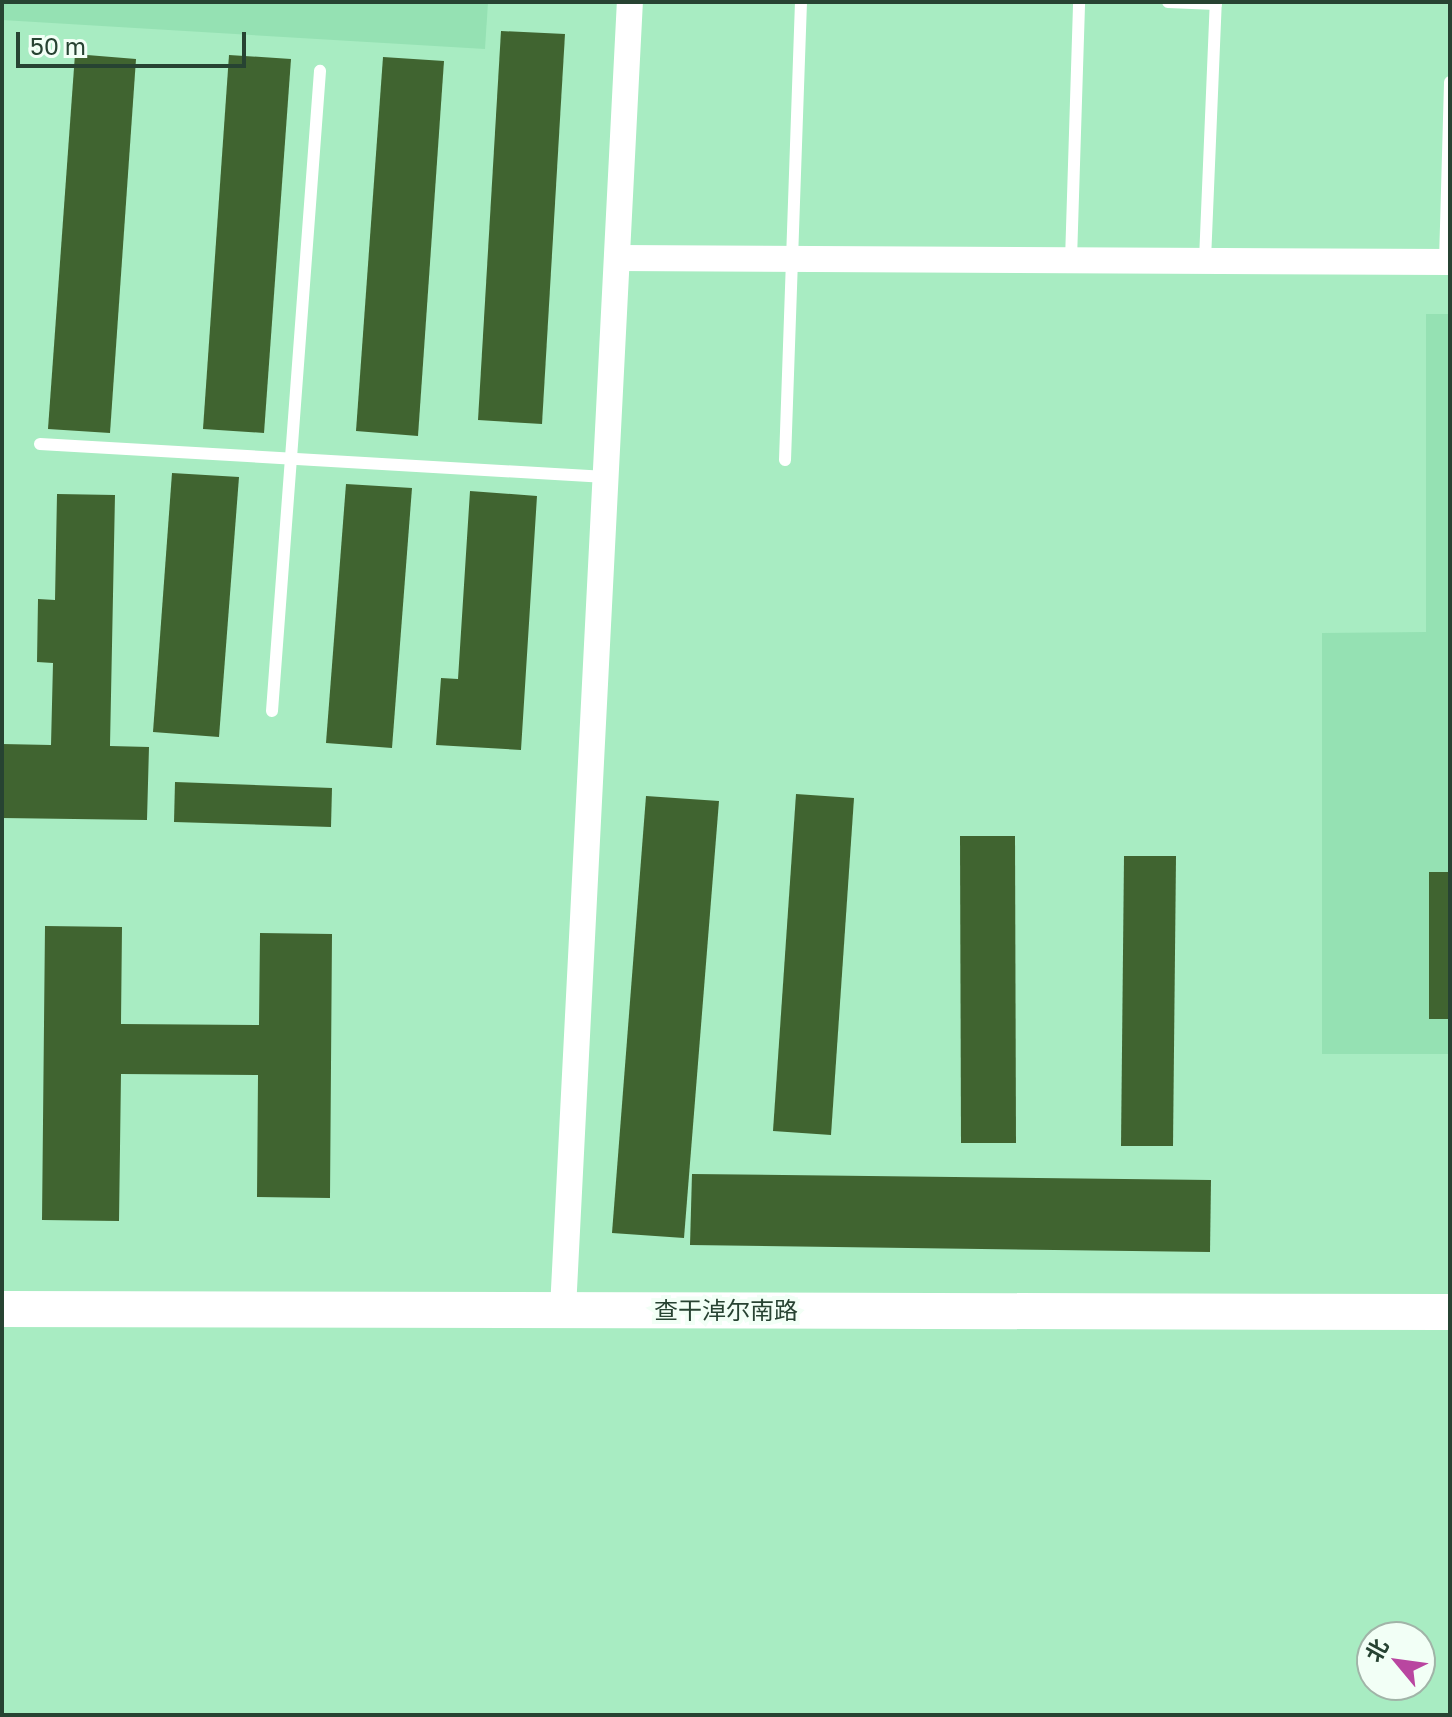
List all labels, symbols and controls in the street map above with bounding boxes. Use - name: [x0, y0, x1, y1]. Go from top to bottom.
- scale bar: [20, 16, 250, 66]
- text: 50 m: [30, 31, 86, 60]
- street label: 查干淖尔南路: [654, 1296, 798, 1324]
- north arrow: [1356, 1621, 1436, 1701]
- text: 北: [1359, 1634, 1393, 1666]

